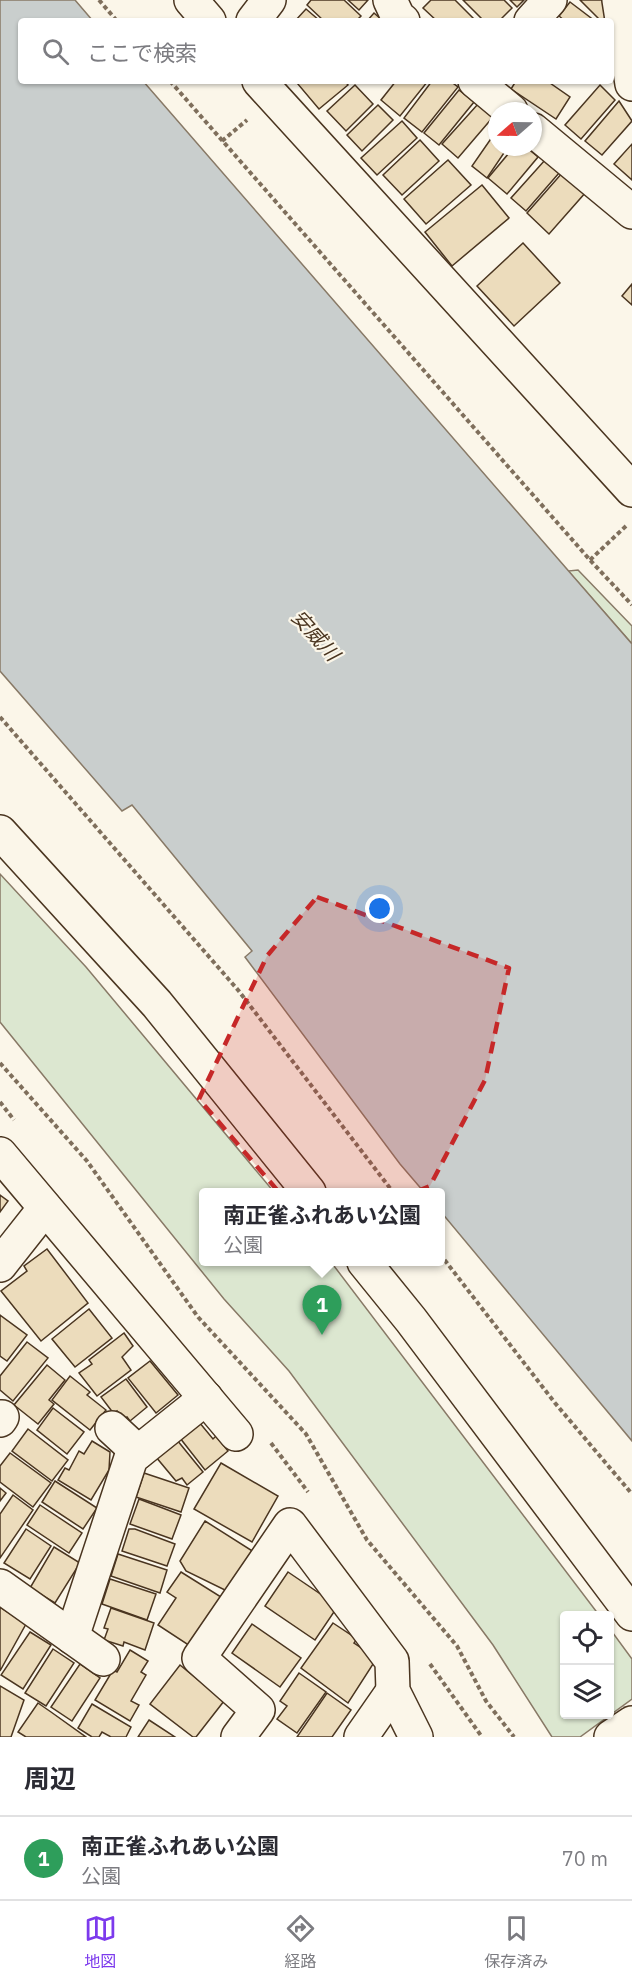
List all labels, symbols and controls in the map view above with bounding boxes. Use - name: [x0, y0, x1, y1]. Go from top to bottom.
- search box: [18, 18, 614, 84]
- icon: search: [39, 35, 72, 68]
- text: ここで検索: [87, 38, 197, 67]
- north arrow: [488, 102, 542, 156]
- water label: 安威川: [286, 604, 347, 668]
- your location: [365, 894, 394, 923]
- popup: [199, 1188, 445, 1266]
- text: 南正雀ふれあい公園: [223, 1200, 421, 1229]
- text: 公園: [223, 1231, 263, 1258]
- pin: 1: [302, 1286, 342, 1335]
- map controls: [560, 1611, 614, 1719]
- button: locate: [560, 1611, 614, 1665]
- button: layers: [560, 1665, 614, 1719]
- text: 周辺: [24, 1761, 76, 1795]
- text: 南正雀ふれあい公園: [81, 1831, 279, 1860]
- text: 1: [38, 1845, 50, 1872]
- text: 70 m: [562, 1845, 608, 1872]
- text: 公園: [81, 1862, 121, 1889]
- tab: 地図: [84, 1912, 117, 1972]
- tab: 経路: [284, 1912, 317, 1972]
- tab: 保存済み: [484, 1912, 548, 1972]

